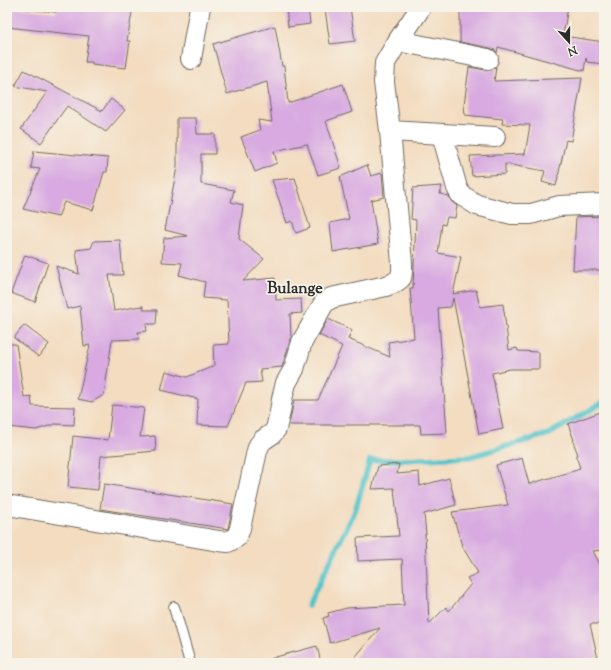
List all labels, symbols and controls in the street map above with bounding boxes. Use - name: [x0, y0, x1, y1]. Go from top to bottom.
- north arrow: [549, 22, 589, 62]
- text: N: [565, 41, 580, 60]
- district label: Bulange: [267, 278, 323, 301]

